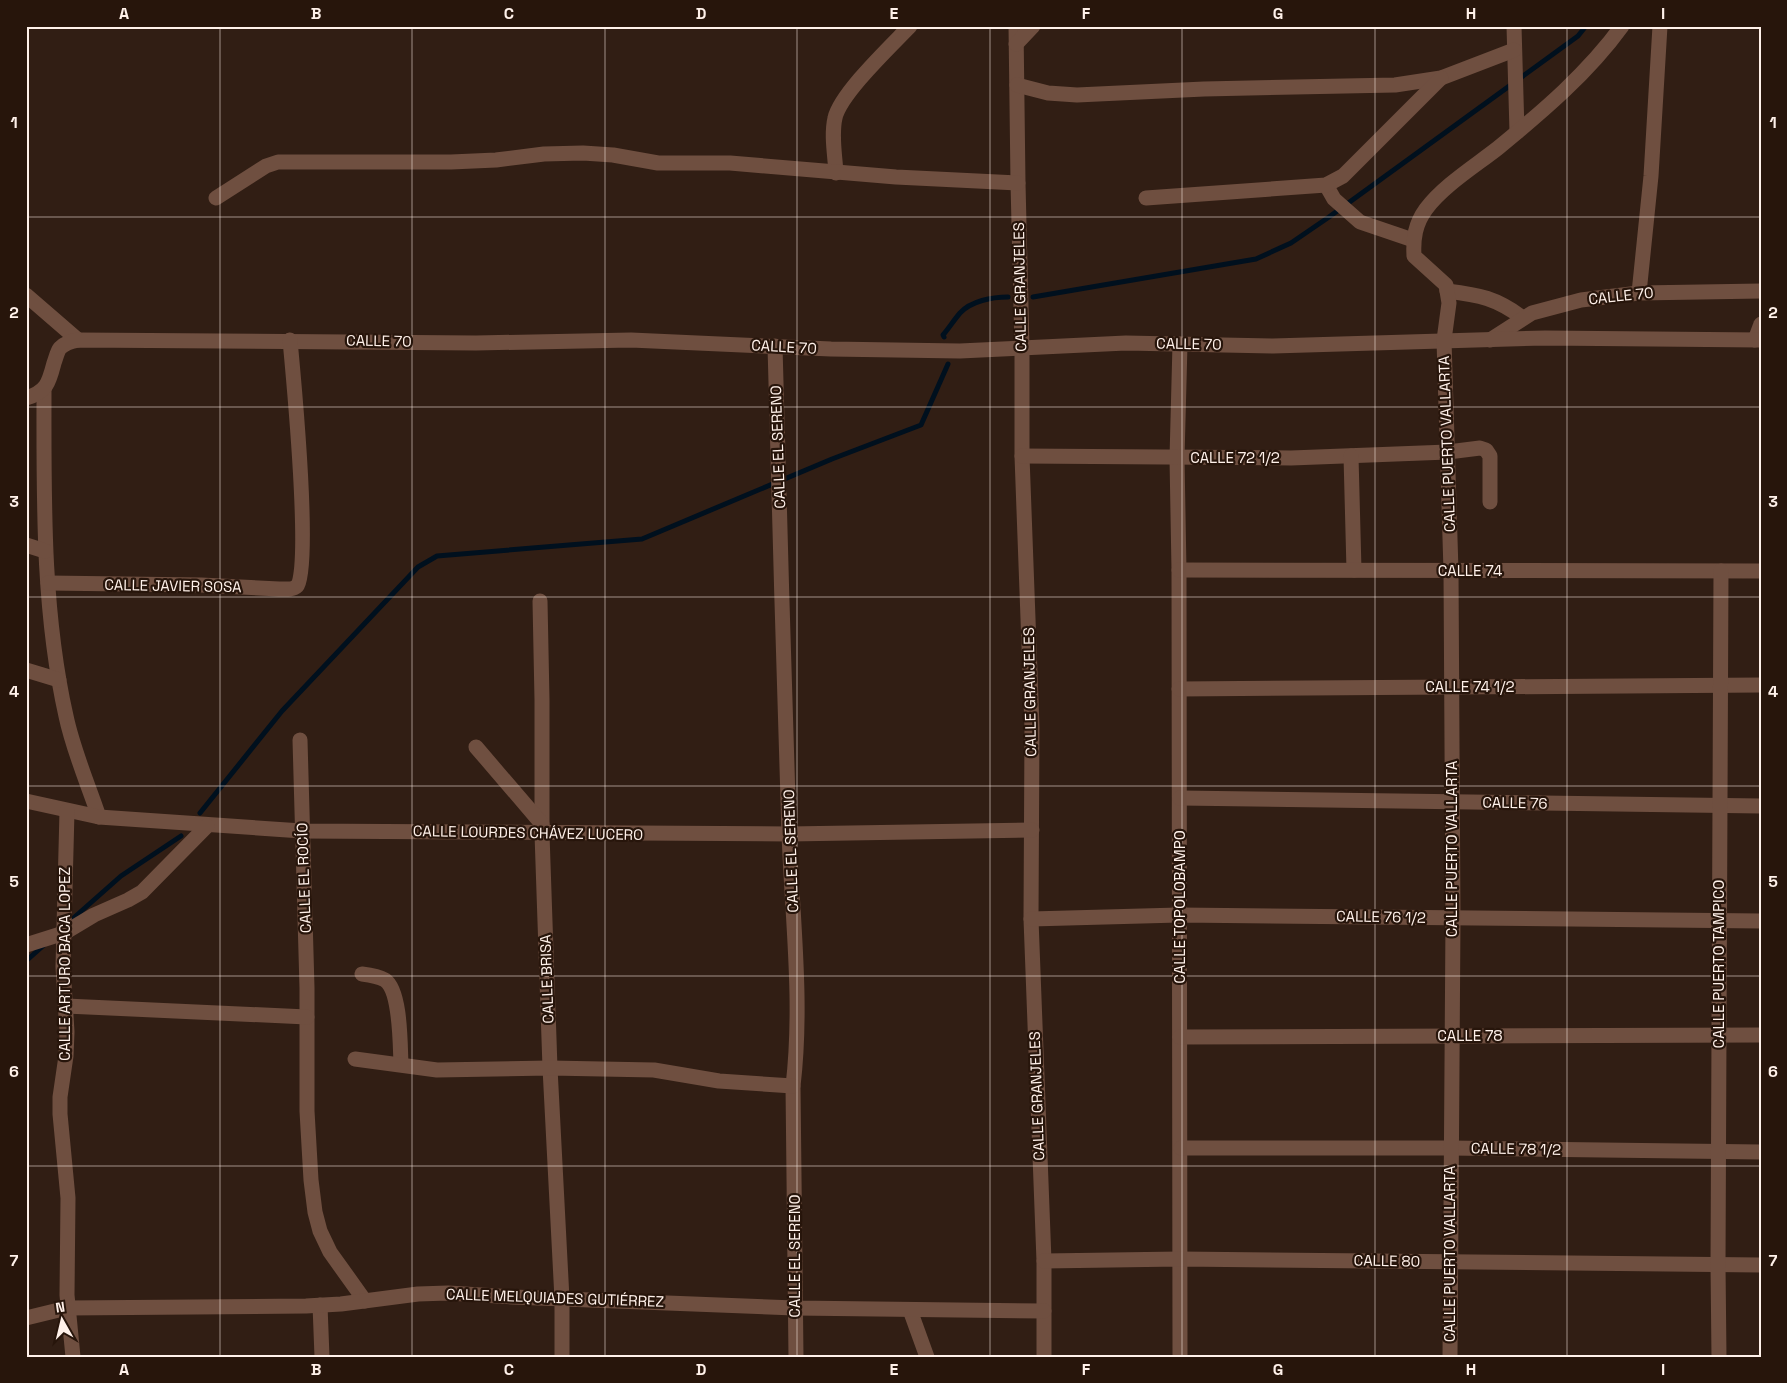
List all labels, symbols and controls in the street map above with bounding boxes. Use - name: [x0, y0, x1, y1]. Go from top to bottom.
- text: A: [119, 3, 129, 24]
- text: B: [311, 3, 321, 24]
- text: C: [504, 3, 514, 24]
- text: D: [696, 3, 706, 24]
- text: E: [890, 3, 899, 24]
- text: F: [1082, 3, 1091, 24]
- text: G: [1273, 3, 1283, 24]
- text: H: [1466, 3, 1476, 24]
- text: I: [1661, 3, 1665, 24]
- text: 1: [10, 112, 18, 133]
- text: 1: [1769, 112, 1777, 133]
- street label: CALLE GRANJELES: [1009, 222, 1030, 352]
- street label: CALLE 70: [1587, 283, 1655, 308]
- text: 2: [9, 302, 19, 323]
- text: 2: [1768, 302, 1778, 323]
- street label: CALLE 70: [346, 330, 412, 351]
- street label: CALLE 70: [1156, 333, 1222, 354]
- street label: CALLE 70: [751, 335, 817, 358]
- street label: CALLE PUERTO VALLARTA: [1434, 355, 1459, 533]
- street label: CALLE EL SERENO: [766, 385, 789, 509]
- street label: CALLE 72 1/2: [1190, 448, 1280, 467]
- text: 3: [9, 491, 19, 512]
- text: 3: [1768, 491, 1778, 512]
- street label: CALLE 74: [1438, 561, 1502, 580]
- street label: CALLE JAVIER SOSA: [104, 575, 242, 596]
- street label: CALLE GRANJELES: [1019, 627, 1040, 757]
- street label: CALLE 74 1/2: [1425, 677, 1515, 696]
- text: 4: [9, 681, 19, 702]
- text: 4: [1768, 681, 1778, 702]
- street label: CALLE PUERTO VALLARTA: [1442, 760, 1461, 937]
- street label: CALLE EL SERENO: [779, 789, 802, 913]
- street label: CALLE 76: [1482, 792, 1548, 813]
- street label: CALLE LOURDES CHÁVEZ LUCERO: [413, 821, 643, 844]
- street label: CALLE EL ROCÍO: [292, 822, 315, 934]
- street label: CALLE TOPOLOBAMPO: [1170, 830, 1189, 984]
- street label: CALLE ARTURO BACA LOPEZ: [55, 867, 74, 1061]
- text: 5: [9, 871, 19, 892]
- text: 5: [1768, 871, 1778, 892]
- street label: CALLE PUERTO TAMPICO: [1709, 880, 1728, 1048]
- street label: CALLE 76 1/2: [1336, 906, 1426, 927]
- street label: CALLE BRISA: [535, 934, 558, 1024]
- street label: CALLE 78: [1437, 1026, 1503, 1045]
- street label: CALLE GRANJELES: [1025, 1031, 1048, 1161]
- text: 6: [9, 1061, 19, 1082]
- text: 6: [1768, 1061, 1778, 1082]
- street label: CALLE 78 1/2: [1471, 1138, 1561, 1159]
- street label: CALLE PUERTO VALLARTA: [1440, 1165, 1459, 1342]
- street label: CALLE EL SERENO: [785, 1194, 804, 1318]
- text: 7: [10, 1250, 19, 1271]
- street label: CALLE 80: [1354, 1250, 1420, 1271]
- text: 7: [1769, 1250, 1778, 1271]
- street label: CALLE MELQUIADES GUTIÉRREZ: [446, 1284, 664, 1311]
- north arrow: [38, 1296, 88, 1346]
- text: N: [54, 1298, 66, 1317]
- text: A: [119, 1359, 129, 1380]
- text: B: [311, 1359, 321, 1380]
- text: C: [504, 1359, 514, 1380]
- text: D: [696, 1359, 706, 1380]
- text: E: [890, 1359, 899, 1380]
- text: F: [1082, 1359, 1091, 1380]
- text: G: [1273, 1359, 1283, 1380]
- text: H: [1466, 1359, 1476, 1380]
- text: I: [1661, 1359, 1665, 1380]

